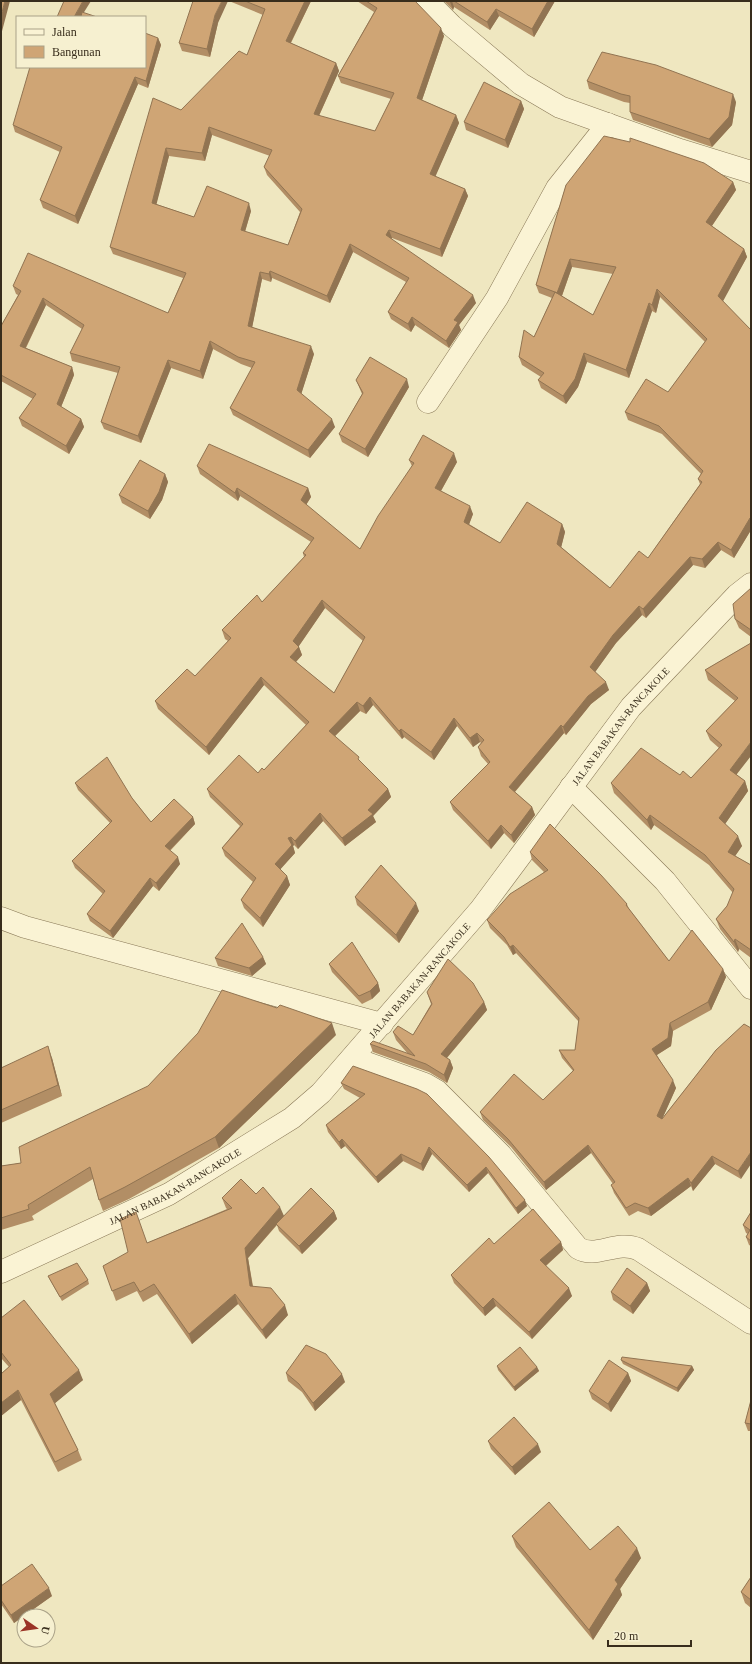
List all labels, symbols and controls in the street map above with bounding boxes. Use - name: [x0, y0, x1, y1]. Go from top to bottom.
- legend: [16, 16, 146, 68]
- text: Jalan: [52, 25, 77, 39]
- text: Bangunan: [52, 45, 101, 59]
- street label: JALAN BABAKAN-RANCAKOLE: [570, 665, 672, 788]
- street label: JALAN BABAKAN-RANCAKOLE: [367, 920, 473, 1040]
- street label: JALAN BABAKAN-RANCAKOLE: [107, 1146, 243, 1227]
- north arrow: [16, 1608, 56, 1648]
- scale bar: [608, 1622, 691, 1648]
- text: U: [39, 1625, 52, 1636]
- text: 20 m: [614, 1629, 639, 1643]

